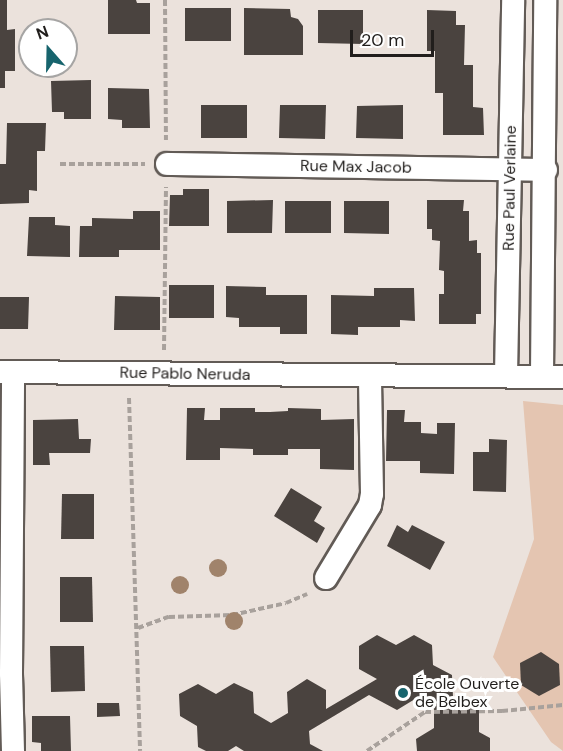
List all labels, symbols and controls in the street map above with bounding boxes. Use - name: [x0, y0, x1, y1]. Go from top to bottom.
- north arrow: [18, 18, 78, 78]
- scale bar: [353, 18, 437, 56]
- text: N: [33, 21, 51, 44]
- text: 20 m: [361, 28, 404, 52]
- street label: Rue Paul Verlaine: [499, 125, 521, 251]
- street label: Rue Max Jacob: [300, 156, 412, 178]
- street label: Rue Pablo Neruda: [119, 363, 251, 385]
- place label: École Ouverte de Belbex: [415, 674, 519, 712]
- marker: École Ouverte de Belbex: [396, 686, 410, 700]

